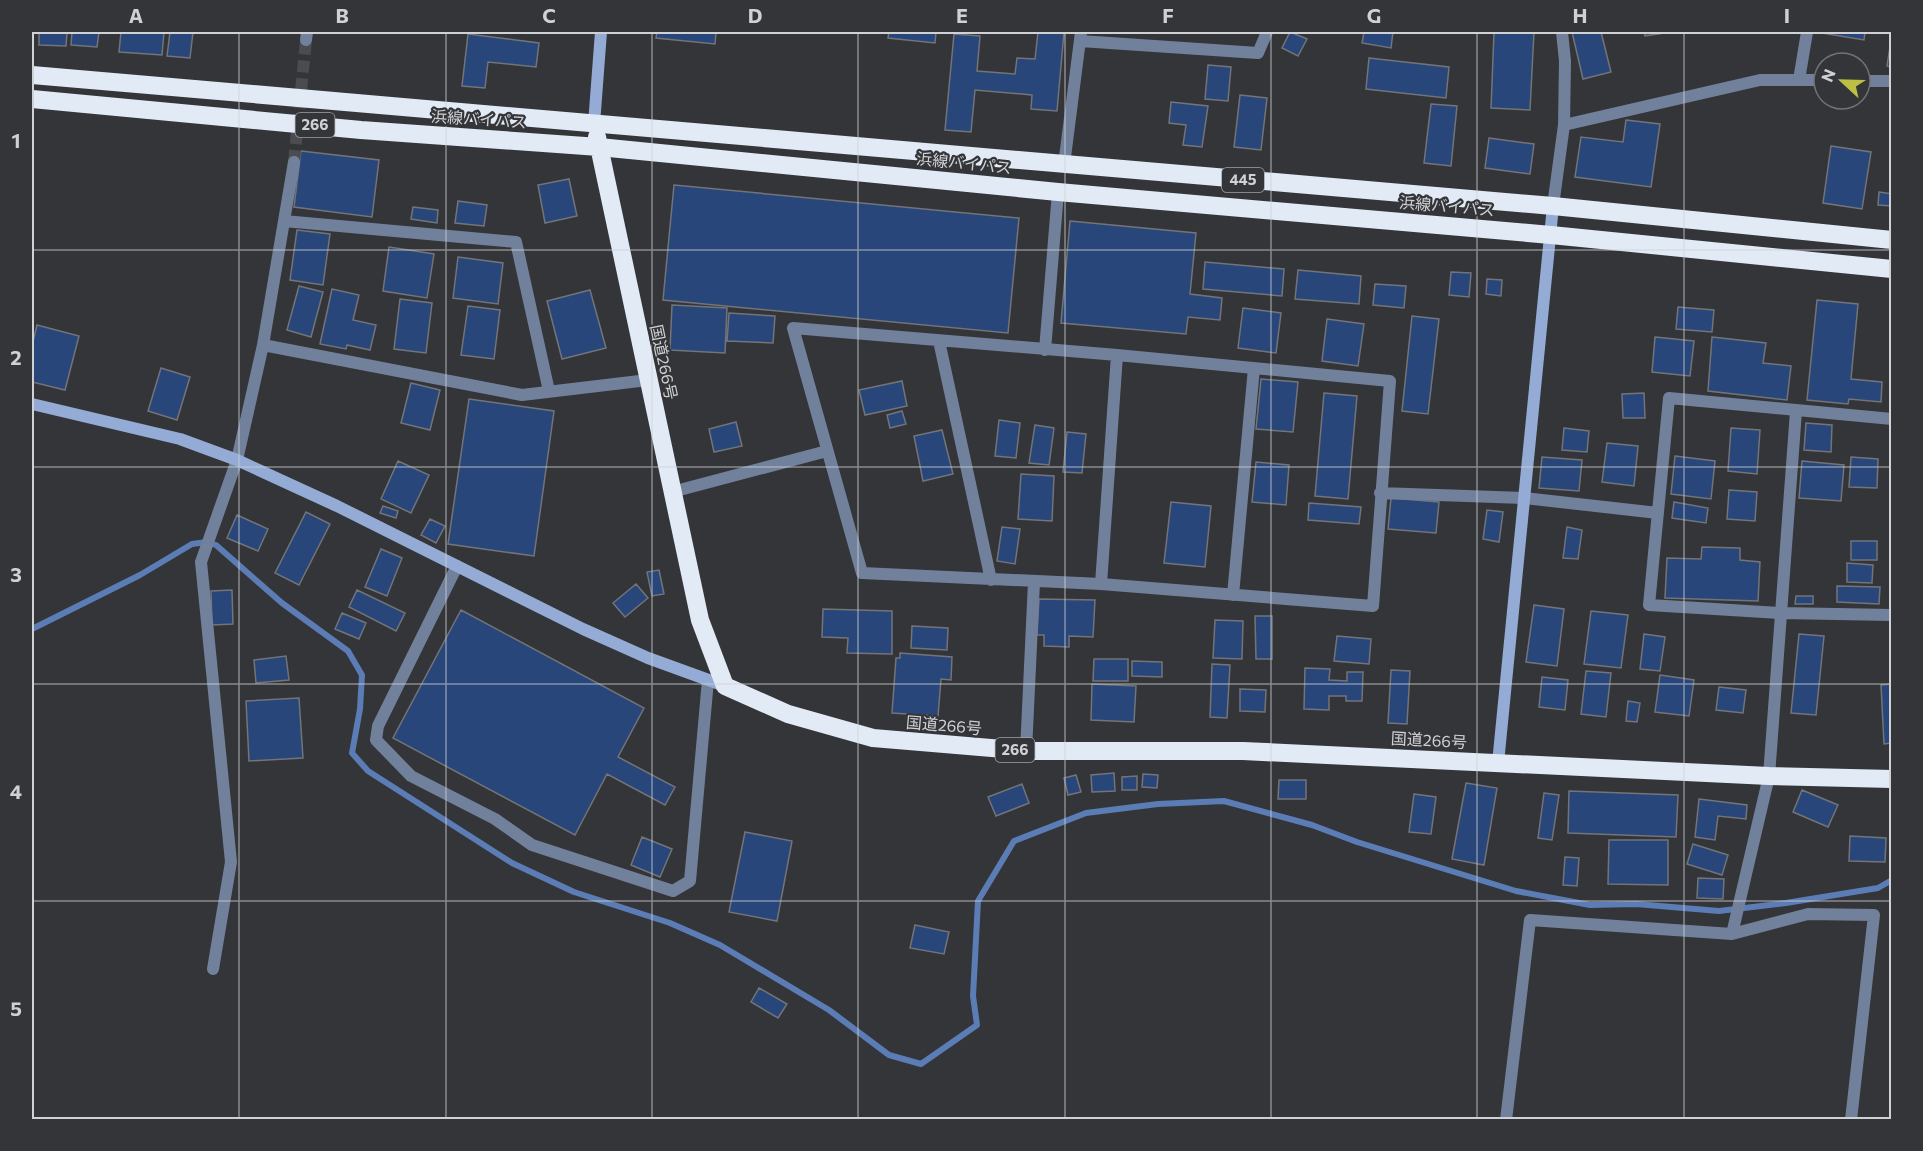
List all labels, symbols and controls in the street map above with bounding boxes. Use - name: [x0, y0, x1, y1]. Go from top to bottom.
- text: A: [129, 3, 143, 27]
- text: B: [335, 3, 349, 27]
- text: C: [542, 3, 556, 27]
- text: D: [748, 3, 762, 27]
- text: E: [956, 3, 968, 27]
- text: F: [1162, 3, 1174, 27]
- text: G: [1367, 3, 1381, 27]
- text: H: [1573, 3, 1588, 27]
- text: I: [1784, 3, 1790, 27]
- north arrow: [1812, 51, 1872, 111]
- text: N: [1817, 66, 1839, 84]
- street label: 浜線バイパス: [431, 106, 527, 131]
- road number: 266: [296, 113, 334, 137]
- text: 1: [11, 128, 21, 152]
- street label: 浜線バイパス: [915, 148, 1013, 177]
- road number: 445: [1222, 168, 1264, 192]
- street label: 浜線バイパス: [1399, 192, 1496, 219]
- street label: 国道266号: [647, 323, 682, 401]
- text: 2: [10, 345, 22, 369]
- text: 3: [10, 562, 22, 586]
- street label: 国道266号: [905, 712, 983, 737]
- street label: 国道266号: [1390, 728, 1468, 751]
- road number: 266: [996, 738, 1034, 762]
- text: 4: [10, 779, 22, 803]
- text: 5: [10, 996, 22, 1020]

